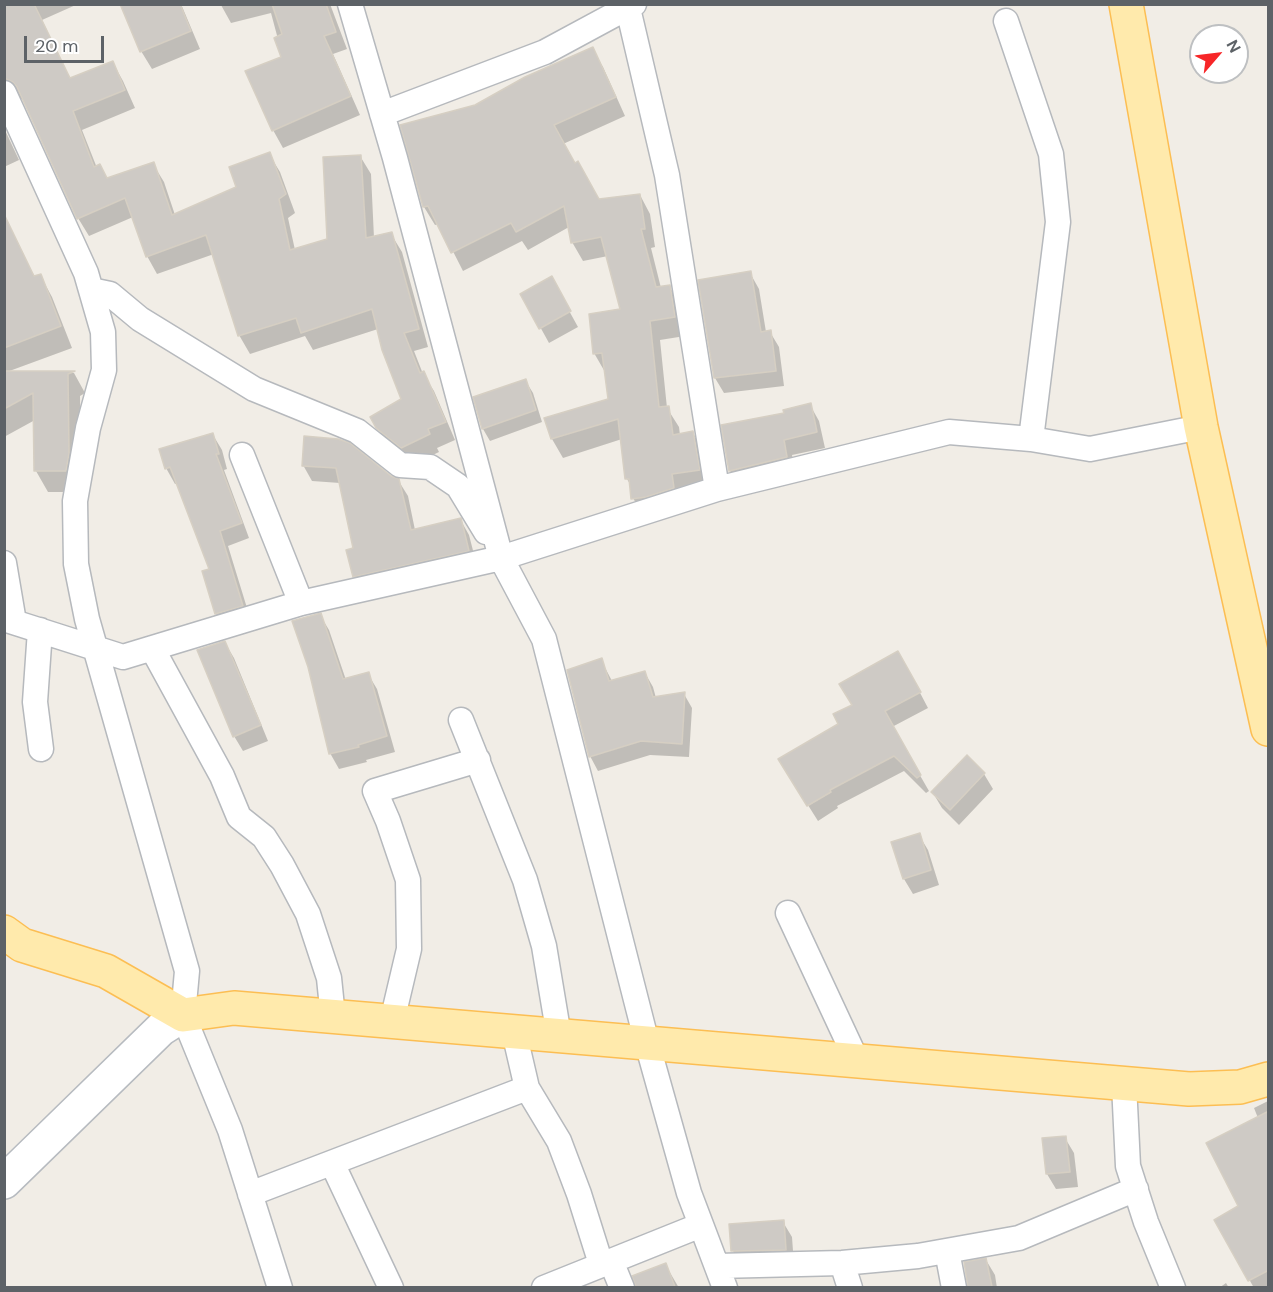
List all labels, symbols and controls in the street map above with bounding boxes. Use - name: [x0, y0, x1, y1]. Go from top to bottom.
- scale bar: [27, 24, 106, 62]
- north arrow: [1189, 24, 1249, 84]
- text: 20 m: [35, 34, 78, 58]
- text: N: [1222, 36, 1246, 56]

